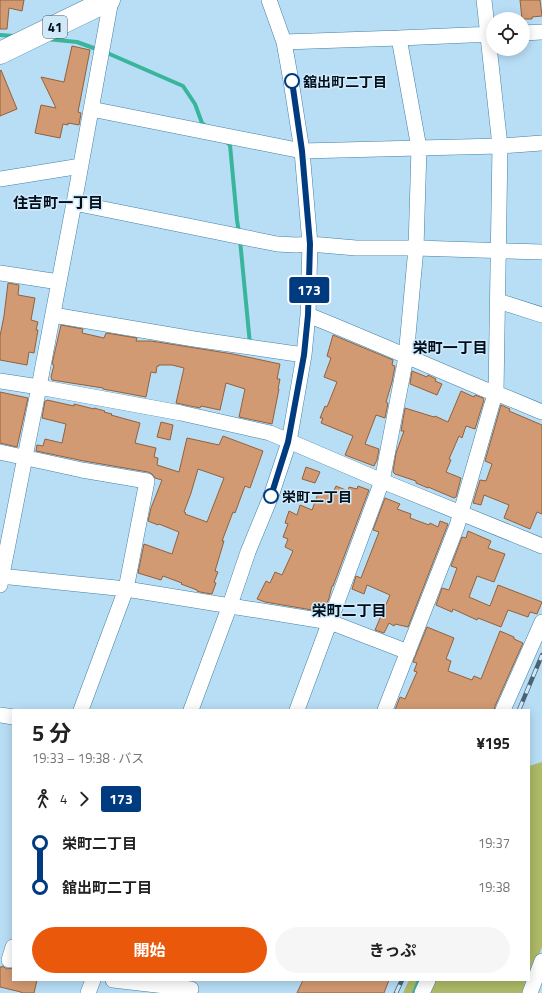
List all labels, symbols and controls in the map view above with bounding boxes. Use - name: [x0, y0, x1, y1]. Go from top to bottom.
- map controls: [486, 12, 530, 56]
- button: locate: [486, 12, 530, 56]
- road number: 41: [43, 16, 67, 38]
- place label: 舘出町二丁目: [303, 71, 387, 92]
- marker: 舘出町二丁目: [284, 73, 300, 89]
- district label: 住吉町一丁目: [13, 191, 103, 214]
- line badge: 173: [286, 277, 332, 303]
- text: 173: [297, 279, 321, 300]
- district label: 栄町一丁目: [412, 336, 488, 359]
- place label: 栄町二丁目: [282, 486, 352, 507]
- marker: 栄町二丁目: [263, 488, 279, 504]
- district label: 栄町二丁目: [311, 599, 387, 622]
- text: 5 分: [32, 716, 71, 750]
- text: ¥195: [476, 732, 510, 755]
- text: 19:33 – 19:38 · バス: [32, 748, 144, 768]
- icon: walk: [32, 788, 54, 810]
- icon: forward: [73, 788, 95, 810]
- text: 173: [109, 788, 133, 809]
- text: 4: [60, 789, 67, 809]
- text: 栄町二丁目: [62, 832, 137, 855]
- text: 19:37: [478, 833, 510, 853]
- text: 舘出町二丁目: [62, 876, 152, 899]
- text: 19:38: [478, 877, 510, 897]
- button: 開始: [32, 927, 267, 973]
- button: きっぷ: [275, 927, 510, 973]

